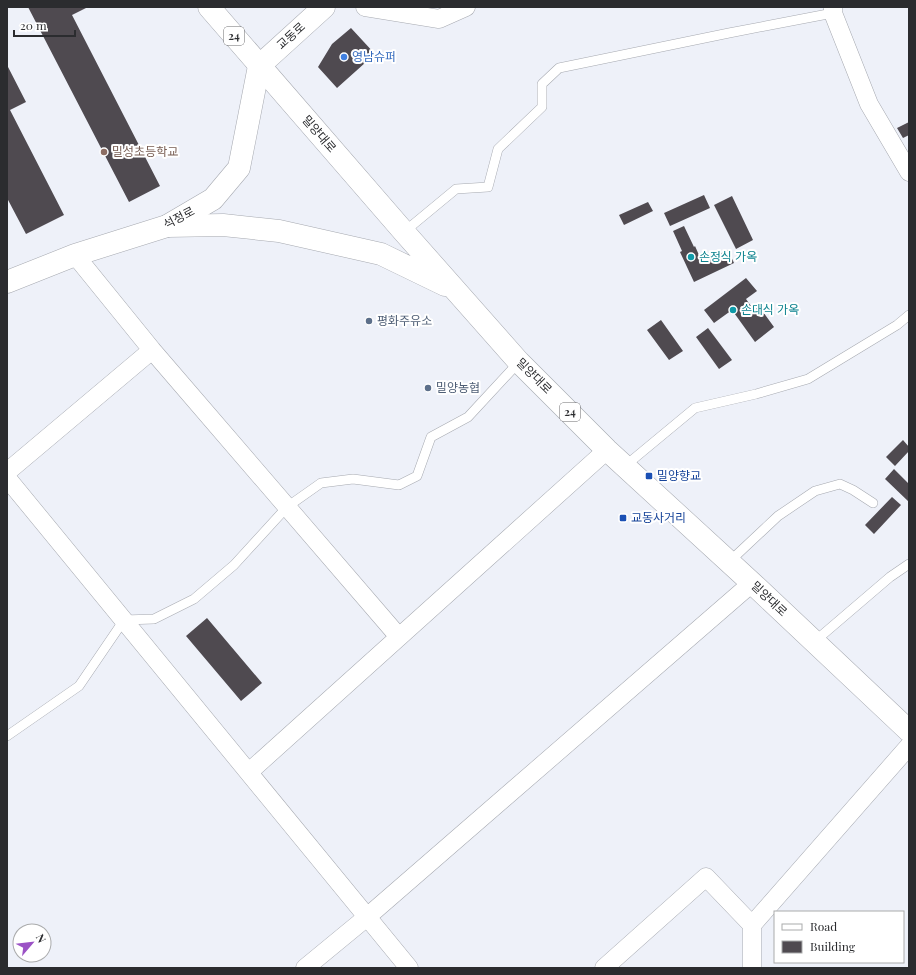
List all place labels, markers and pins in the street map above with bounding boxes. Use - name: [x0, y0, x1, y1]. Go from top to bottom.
- place label: 영남슈퍼: [352, 48, 396, 64]
- marker: 영남슈퍼: [339, 52, 349, 62]
- place label: 밀성초등학교: [112, 143, 178, 159]
- marker: 밀성초등학교: [99, 147, 109, 157]
- place label: 손정식 가옥: [699, 248, 757, 264]
- marker: 손정식 가옥: [686, 252, 696, 262]
- place label: 손대식 가옥: [741, 301, 799, 317]
- marker: 손대식 가옥: [728, 305, 738, 315]
- place label: 평화주유소: [377, 312, 432, 328]
- marker: 평화주유소: [364, 316, 374, 326]
- place label: 밀양농협: [436, 379, 480, 395]
- marker: 밀양농협: [423, 383, 433, 393]
- place label: 밀양향교: [657, 467, 701, 483]
- marker: 밀양향교: [644, 471, 654, 481]
- place label: 교동사거리: [631, 509, 686, 525]
- marker: 교동사거리: [618, 513, 628, 523]

